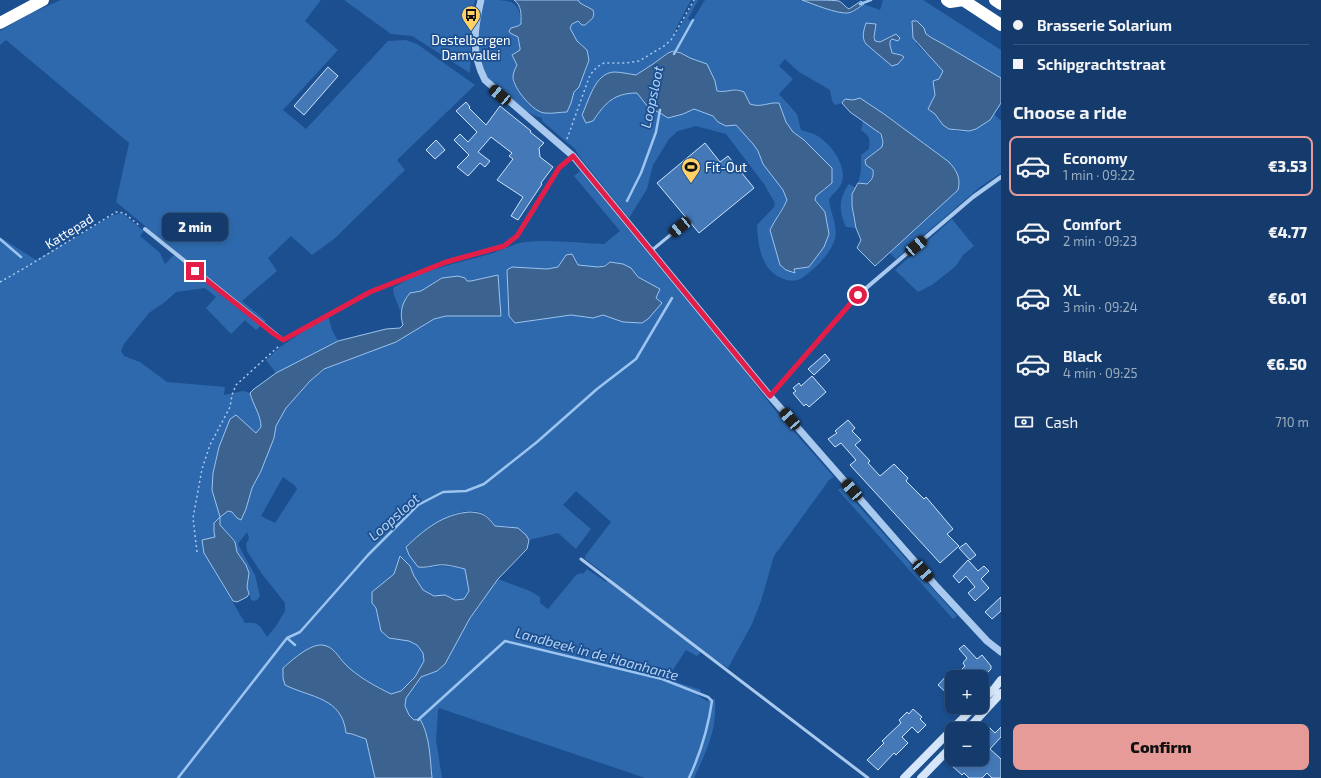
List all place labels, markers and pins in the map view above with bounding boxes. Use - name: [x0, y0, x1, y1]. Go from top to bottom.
- bus stop icon: Destelbergen Damvallei: [460, 4, 482, 32]
- place label: Destelbergen Damvallei: [431, 32, 511, 63]
- sports icon: Fit-Out: [680, 156, 702, 184]
- place label: Fit-Out: [705, 159, 747, 175]

